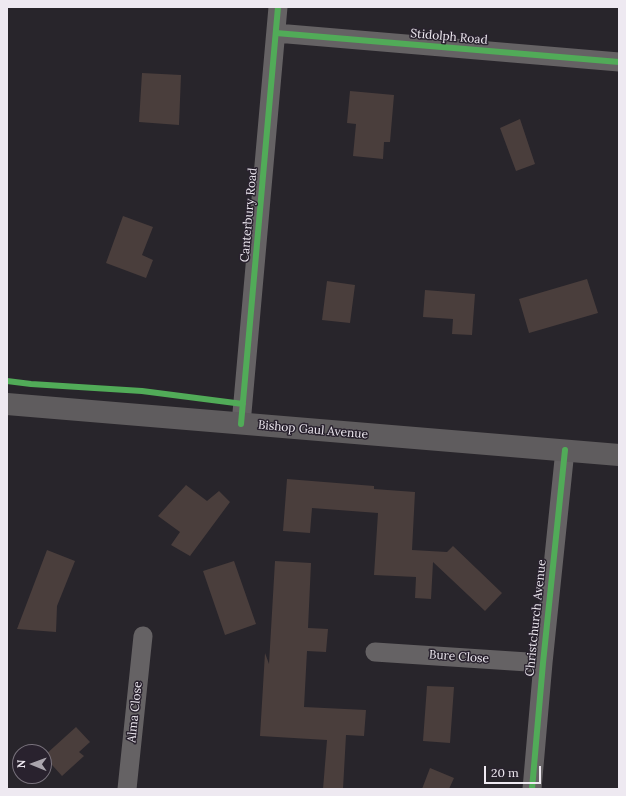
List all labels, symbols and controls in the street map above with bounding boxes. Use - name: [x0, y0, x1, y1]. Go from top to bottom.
- street label: Stidolph Road: [410, 26, 488, 48]
- street label: Canterbury Road: [238, 167, 260, 263]
- street label: Bishop Gaul Avenue: [257, 418, 369, 442]
- street label: Christchurch Avenue: [523, 559, 549, 677]
- street label: Bure Close: [429, 648, 489, 666]
- street label: Alma Close: [125, 681, 145, 743]
- north arrow: [12, 744, 52, 784]
- scale bar: [486, 758, 543, 784]
- text: N: [14, 759, 28, 768]
- text: 20 m: [491, 765, 519, 780]

